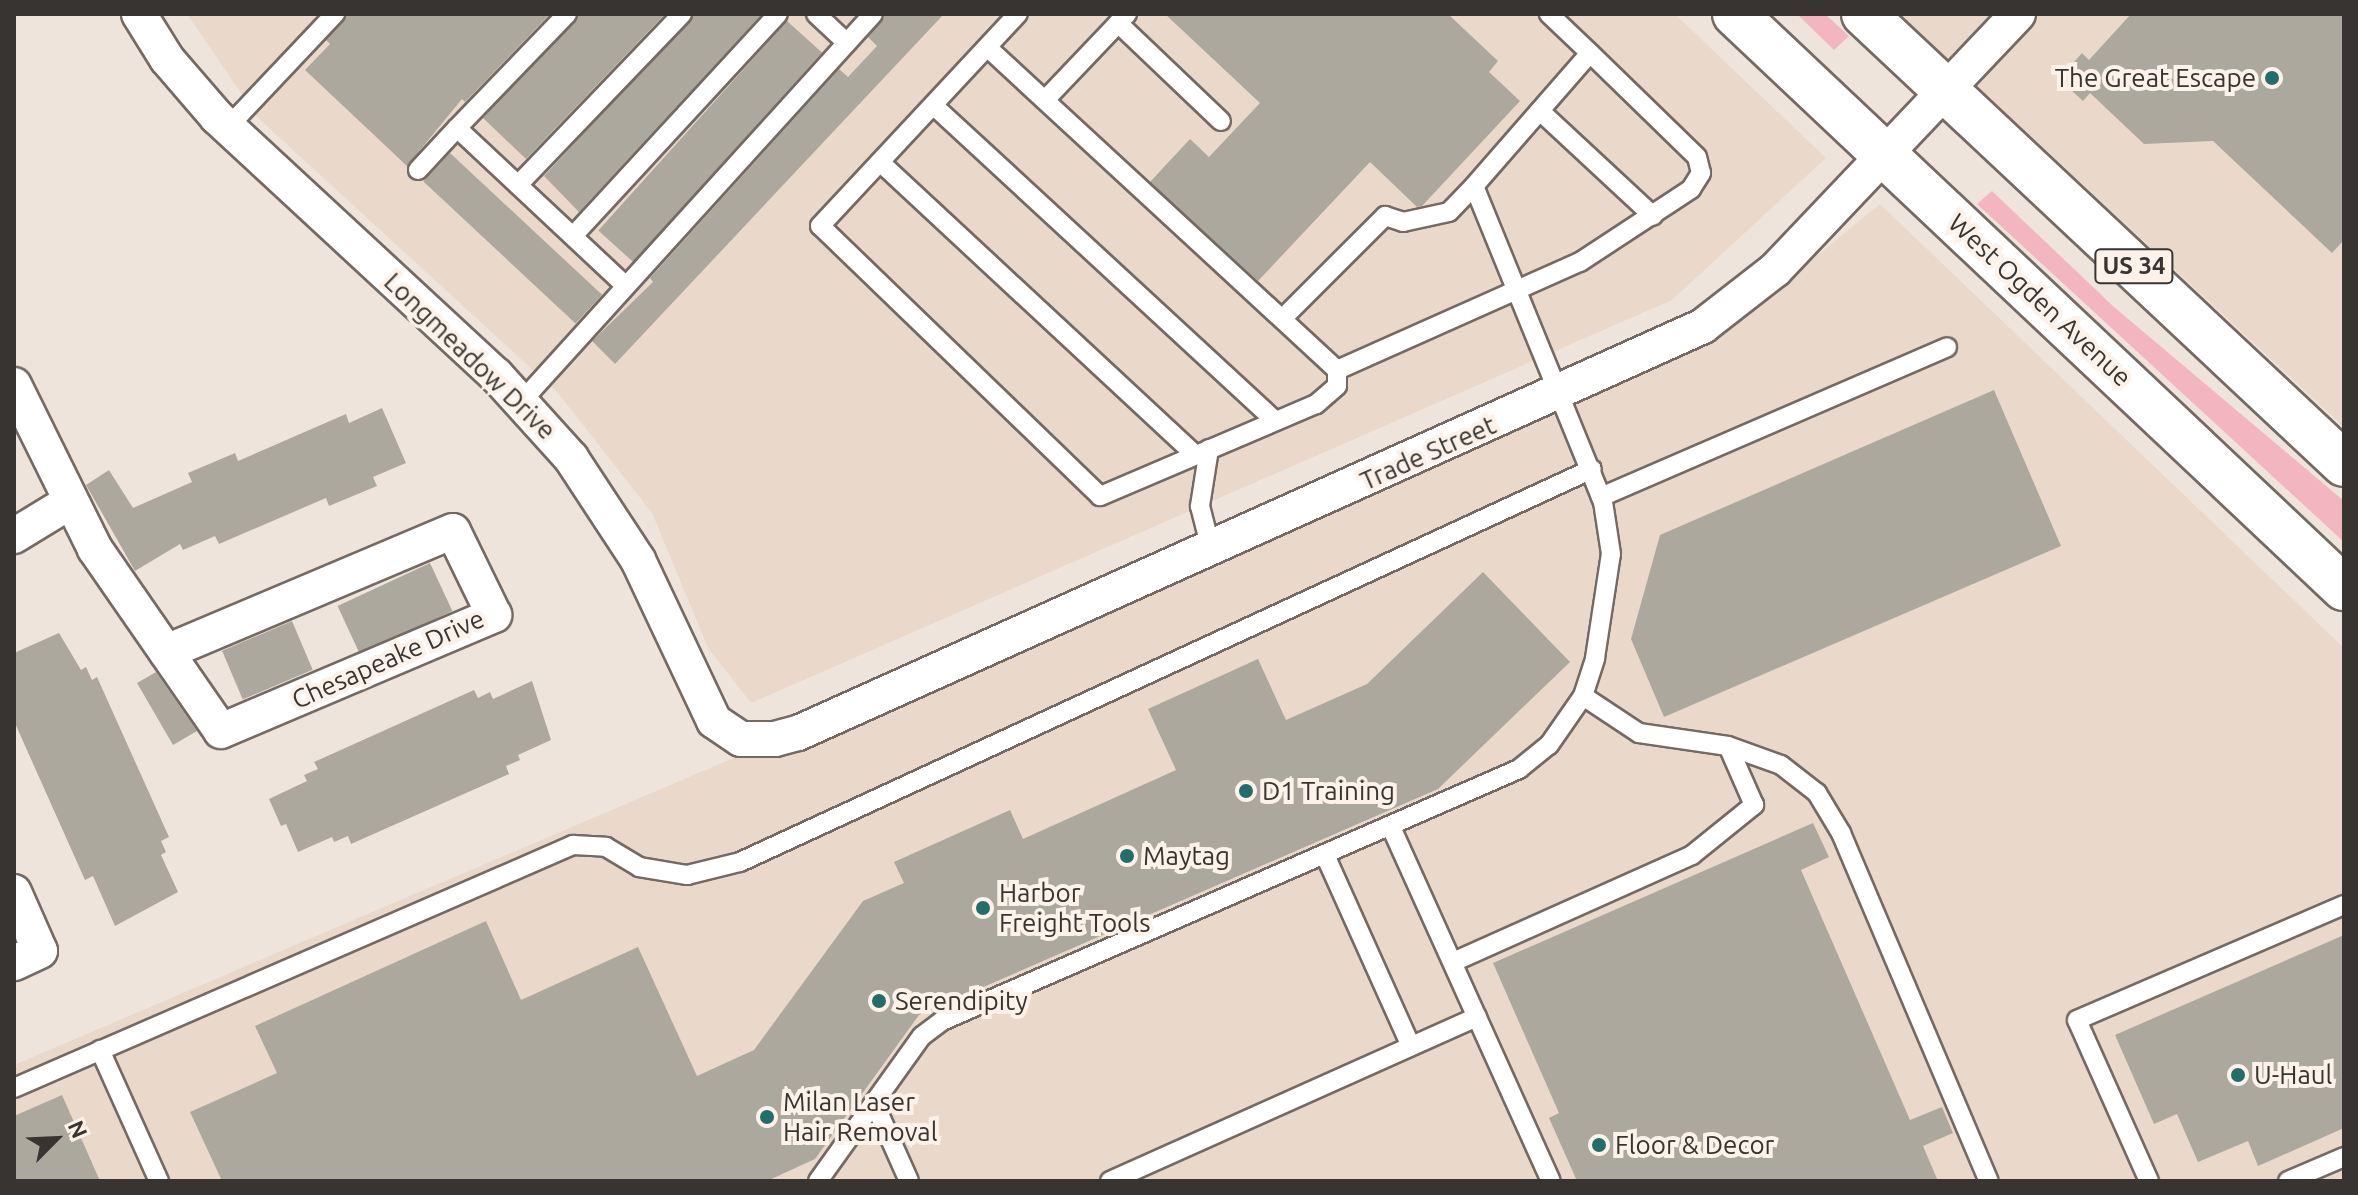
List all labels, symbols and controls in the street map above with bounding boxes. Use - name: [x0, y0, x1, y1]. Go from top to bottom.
- place label: The Great Escape: [2055, 62, 2256, 94]
- marker: The Great Escape: [2263, 69, 2281, 87]
- street label: West Ogden Avenue: [1942, 207, 2138, 393]
- road number: US 34: [2094, 246, 2174, 286]
- street label: Longmeadow Drive: [378, 266, 562, 446]
- street label: Trade Street: [1355, 409, 1501, 497]
- street label: Chesapeake Drive: [287, 603, 489, 715]
- place label: D1 Training: [1262, 775, 1395, 807]
- marker: D1 Training: [1237, 782, 1255, 800]
- place label: Maytag: [1143, 840, 1230, 872]
- marker: Maytag: [1118, 847, 1136, 865]
- place label: Harbor Freight Tools: [999, 877, 1150, 938]
- marker: Harbor Freight Tools: [974, 899, 992, 917]
- place label: Serendipity: [895, 985, 1028, 1017]
- marker: Serendipity: [870, 992, 888, 1010]
- place label: U-Haul: [2254, 1059, 2332, 1091]
- marker: U-Haul: [2229, 1066, 2247, 1084]
- place label: Milan Laser Hair Removal: [783, 1086, 938, 1148]
- north arrow: [16, 1099, 96, 1179]
- marker: Milan Laser Hair Removal: [758, 1108, 776, 1126]
- text: N: [64, 1116, 93, 1142]
- place label: Floor & Decor: [1615, 1129, 1774, 1161]
- marker: Floor & Decor: [1590, 1136, 1608, 1154]

